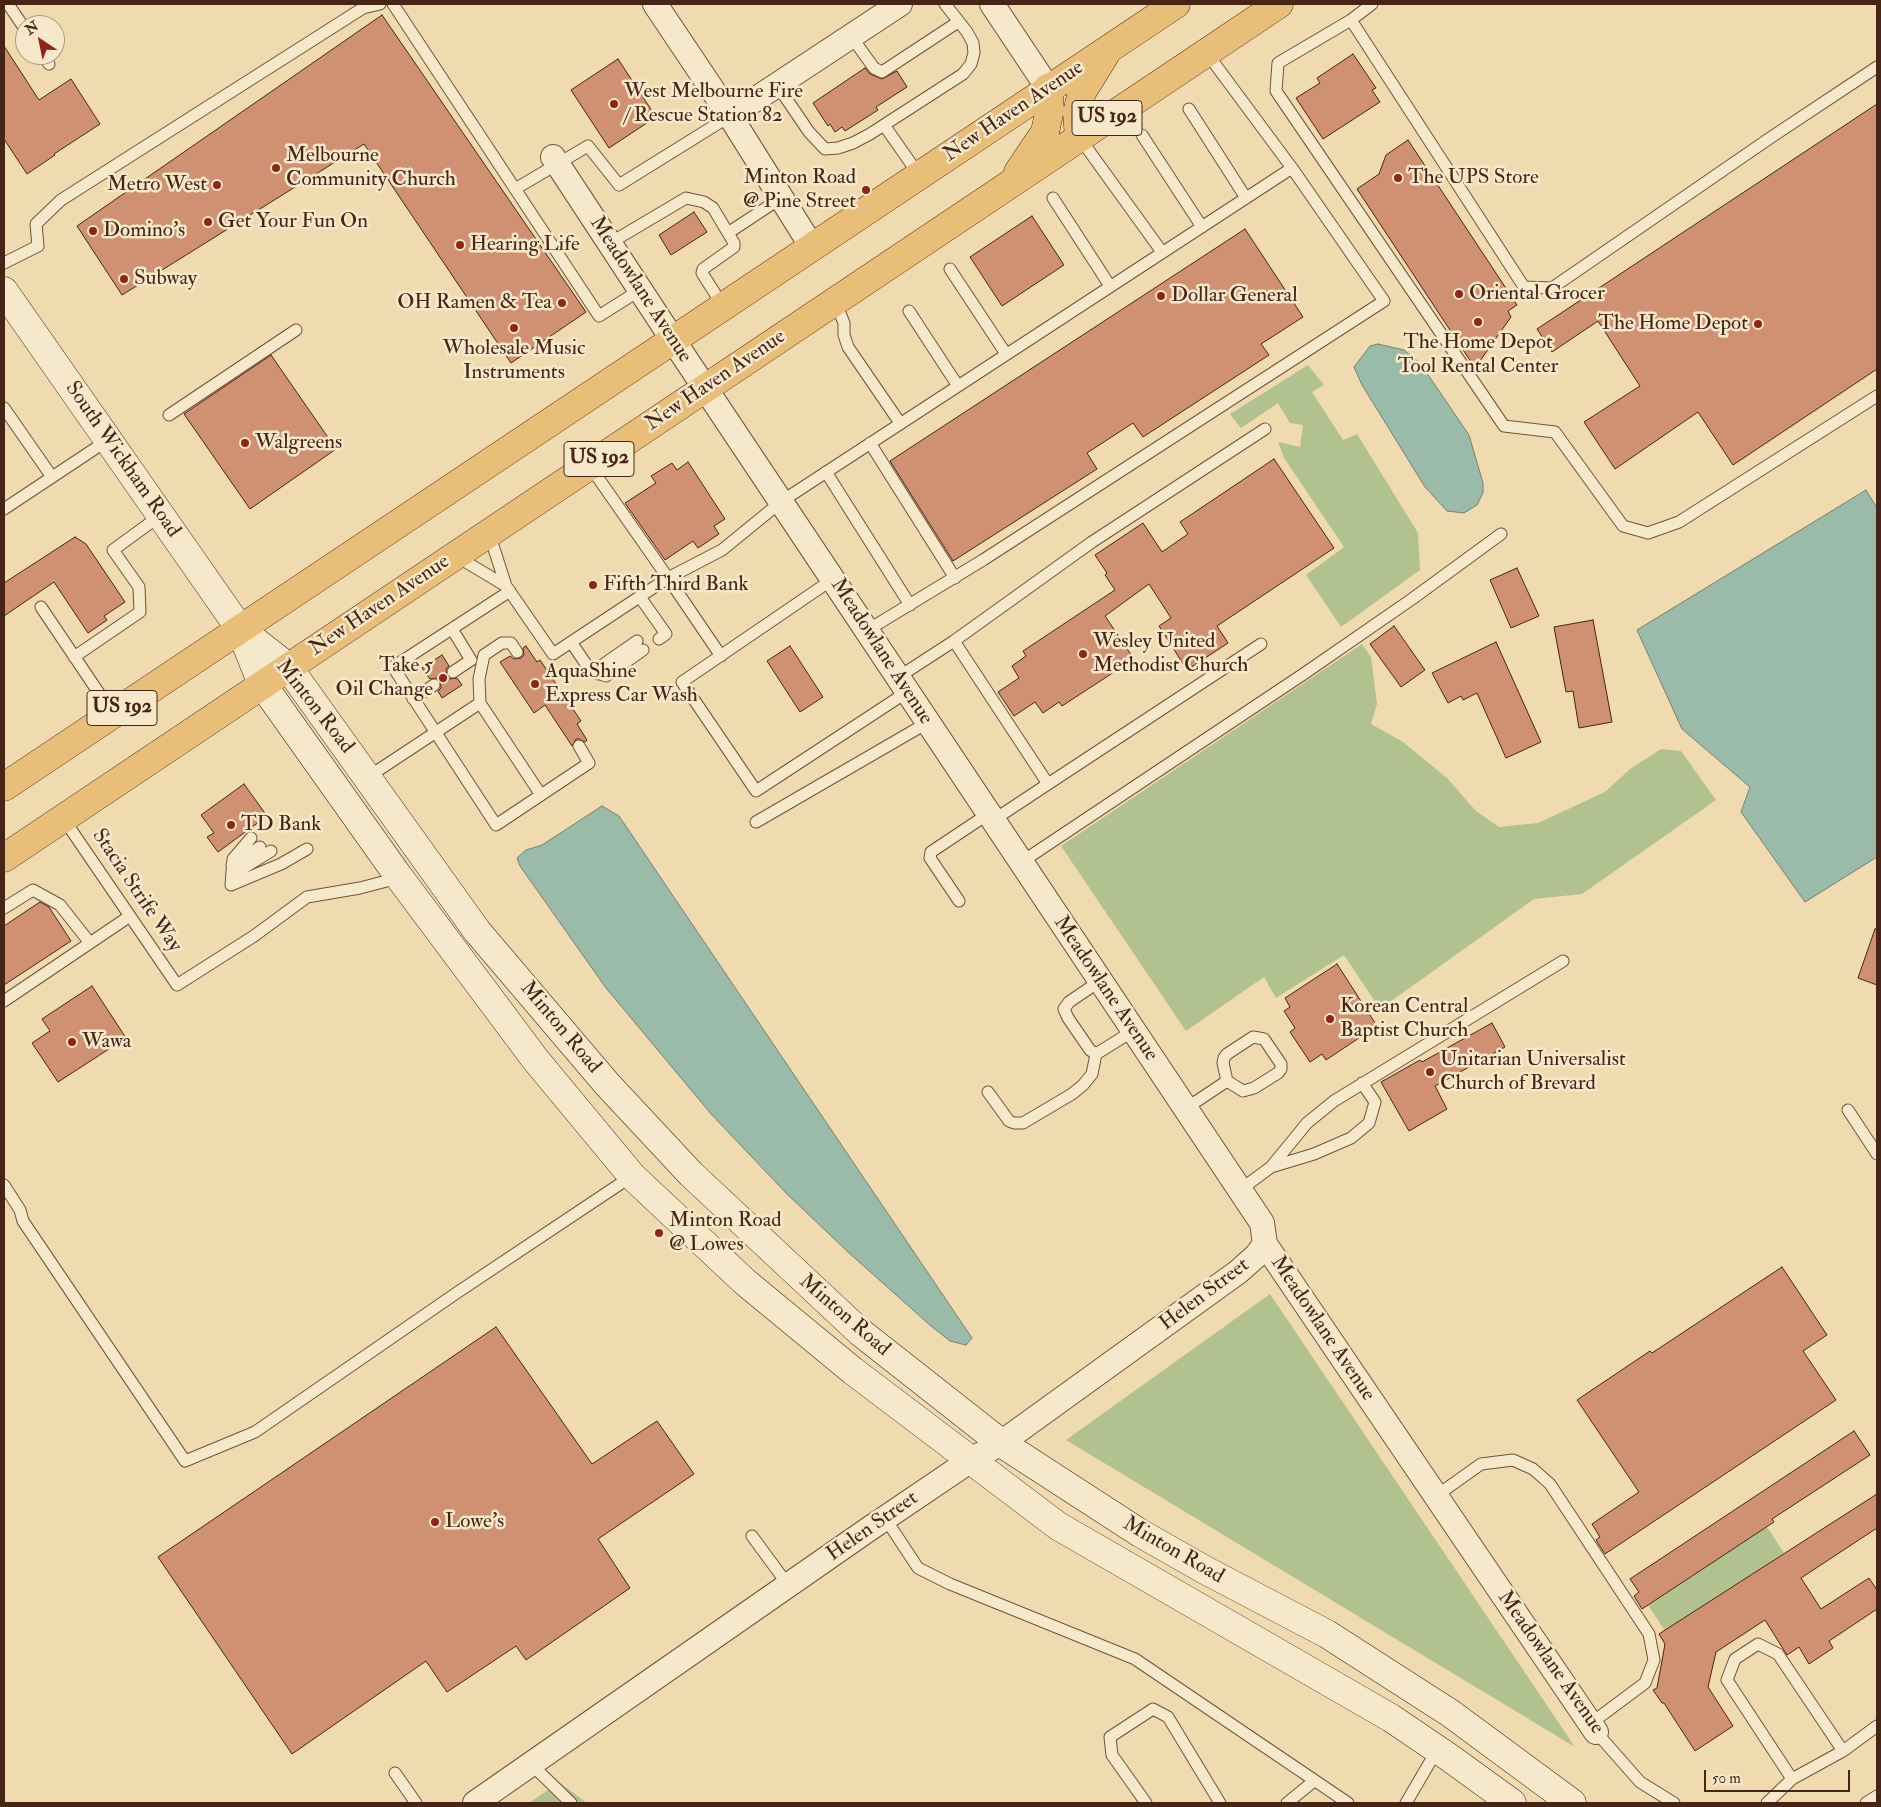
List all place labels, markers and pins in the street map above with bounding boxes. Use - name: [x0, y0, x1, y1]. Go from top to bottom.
- place label: West Melbourne Fire / Rescue Station 82: [624, 79, 803, 129]
- marker: West Melbourne Fire / Rescue Station 82: [608, 98, 620, 110]
- place label: Melbourne Community Church: [286, 143, 456, 193]
- marker: Melbourne Community Church: [270, 162, 282, 174]
- place label: Minton Road @ Pine Street: [743, 165, 856, 215]
- place label: The UPS Store: [1408, 165, 1539, 191]
- place label: Metro West: [107, 172, 207, 198]
- marker: The UPS Store: [1392, 172, 1404, 184]
- marker: Metro West: [211, 179, 223, 191]
- marker: Minton Road @ Pine Street: [860, 184, 872, 196]
- place label: Get Your Fun On: [218, 209, 368, 235]
- marker: Get Your Fun On: [202, 216, 214, 228]
- place label: Domino's: [103, 218, 185, 244]
- marker: Domino's: [87, 225, 99, 237]
- place label: Hearing Life: [470, 232, 580, 258]
- marker: Hearing Life: [454, 239, 466, 251]
- place label: Subway: [134, 266, 197, 292]
- marker: Subway: [118, 273, 130, 285]
- place label: Oriental Grocer: [1469, 281, 1605, 307]
- place label: Dollar General: [1171, 283, 1298, 309]
- marker: Oriental Grocer: [1453, 288, 1465, 300]
- place label: OH Ramen & Tea: [397, 290, 552, 316]
- marker: Dollar General: [1155, 290, 1167, 302]
- marker: OH Ramen & Tea: [556, 297, 568, 309]
- place label: The Home Depot: [1598, 311, 1748, 337]
- marker: The Home Depot Tool Rental Center: [1472, 316, 1484, 328]
- marker: The Home Depot: [1752, 318, 1764, 330]
- marker: Wholesale Music Instruments: [508, 322, 520, 334]
- place label: The Home Depot Tool Rental Center: [1398, 330, 1558, 380]
- place label: Wholesale Music Instruments: [442, 336, 586, 386]
- place label: Walgreens: [255, 430, 342, 456]
- marker: Walgreens: [239, 437, 251, 449]
- place label: Fifth Third Bank: [603, 572, 749, 598]
- marker: Fifth Third Bank: [587, 579, 599, 591]
- place label: Wesley United Methodist Church: [1093, 629, 1248, 679]
- marker: Wesley United Methodist Church: [1077, 648, 1089, 660]
- place label: Take 5 Oil Change: [336, 653, 433, 703]
- place label: AquaShine Express Car Wash: [545, 659, 698, 709]
- marker: Take 5 Oil Change: [437, 672, 449, 684]
- marker: AquaShine Express Car Wash: [529, 678, 541, 690]
- place label: TD Bank: [241, 812, 321, 838]
- marker: TD Bank: [225, 819, 237, 831]
- place label: Korean Central Baptist Church: [1340, 994, 1468, 1044]
- marker: Korean Central Baptist Church: [1324, 1013, 1336, 1025]
- place label: Wawa: [82, 1029, 131, 1055]
- marker: Wawa: [66, 1036, 78, 1048]
- place label: Unitarian Universalist Church of Brevard: [1440, 1047, 1626, 1097]
- marker: Unitarian Universalist Church of Brevard: [1424, 1066, 1436, 1078]
- place label: Minton Road @ Lowes: [669, 1208, 782, 1258]
- marker: Minton Road @ Lowes: [653, 1227, 665, 1239]
- place label: Lowe's: [445, 1509, 504, 1535]
- marker: Lowe's: [429, 1516, 441, 1528]

